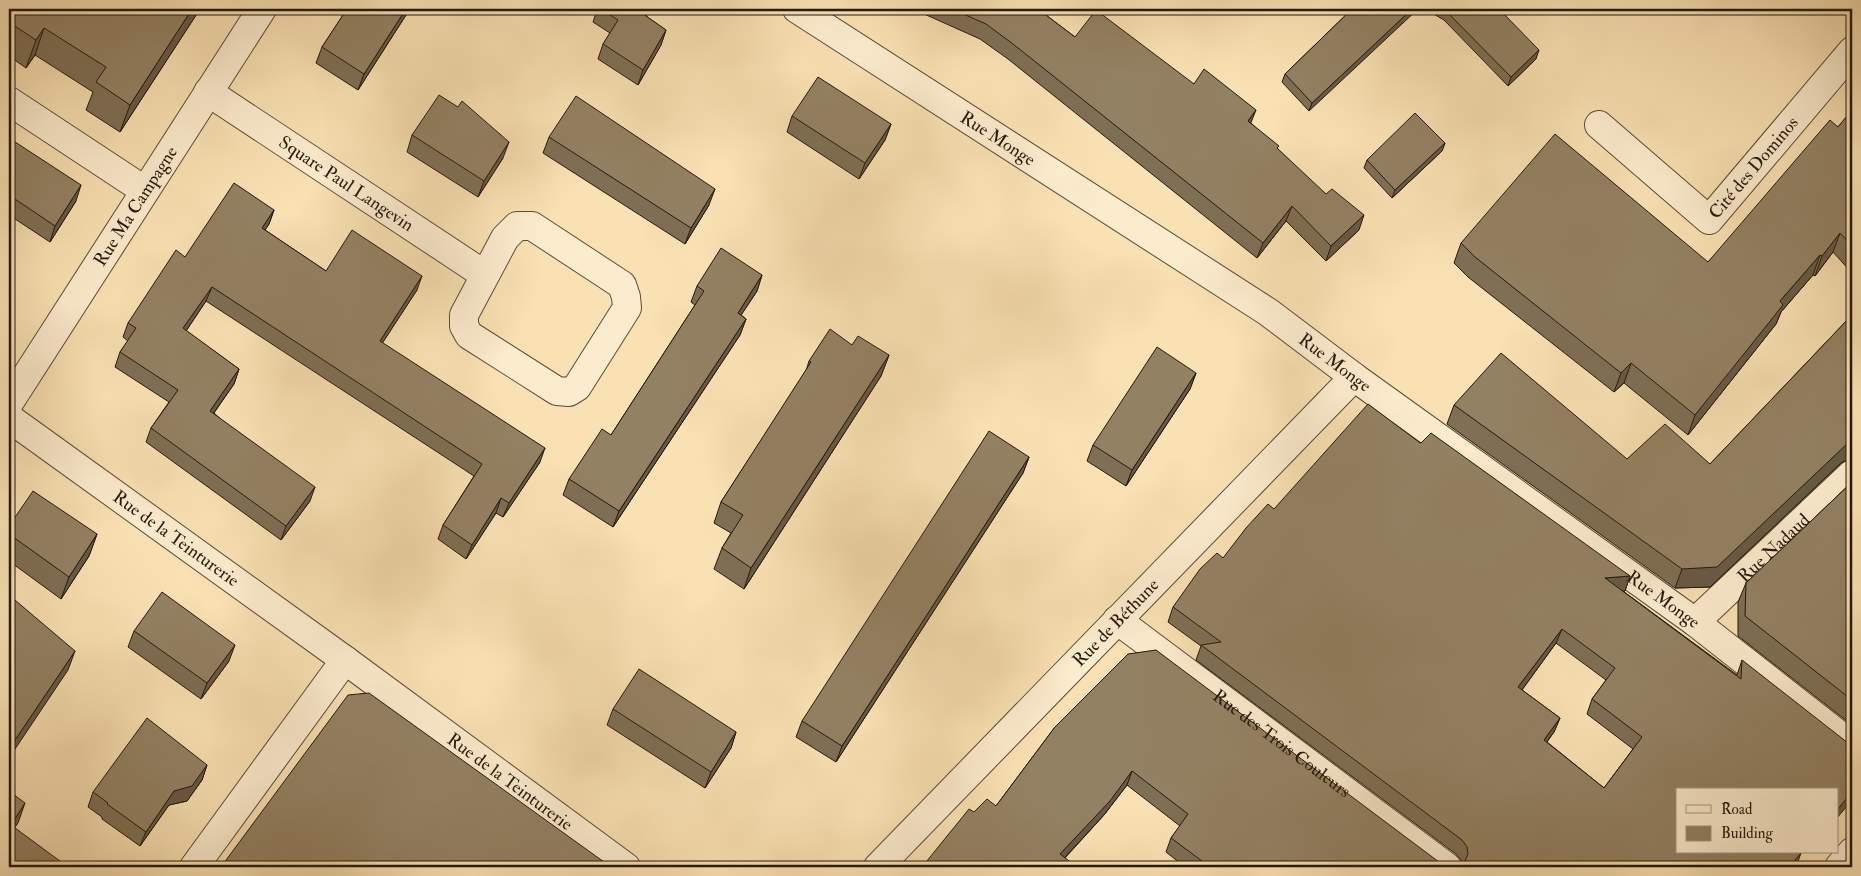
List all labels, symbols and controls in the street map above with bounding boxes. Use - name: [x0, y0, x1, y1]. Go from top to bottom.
- street label: Rue Monge: [956, 106, 1040, 171]
- street label: Cité des Dominos: [1703, 112, 1803, 224]
- street label: Square Paul Langevin: [275, 131, 418, 236]
- street label: Rue Ma Campagne: [88, 141, 183, 271]
- street label: Rue Monge: [1294, 328, 1376, 397]
- street label: Rue de la Teinturerie: [108, 485, 244, 592]
- street label: Rue Nadaud: [1733, 508, 1815, 587]
- street label: Rue Monge: [1622, 565, 1705, 634]
- street label: Rue de Béthune: [1068, 573, 1164, 671]
- street label: Rue des Trois Couleurs: [1208, 684, 1356, 803]
- street label: Rue de la Teinturerie: [443, 728, 578, 836]
- legend: [1676, 788, 1838, 854]
- text: Road: [1721, 800, 1753, 819]
- text: Building: [1721, 824, 1773, 843]

